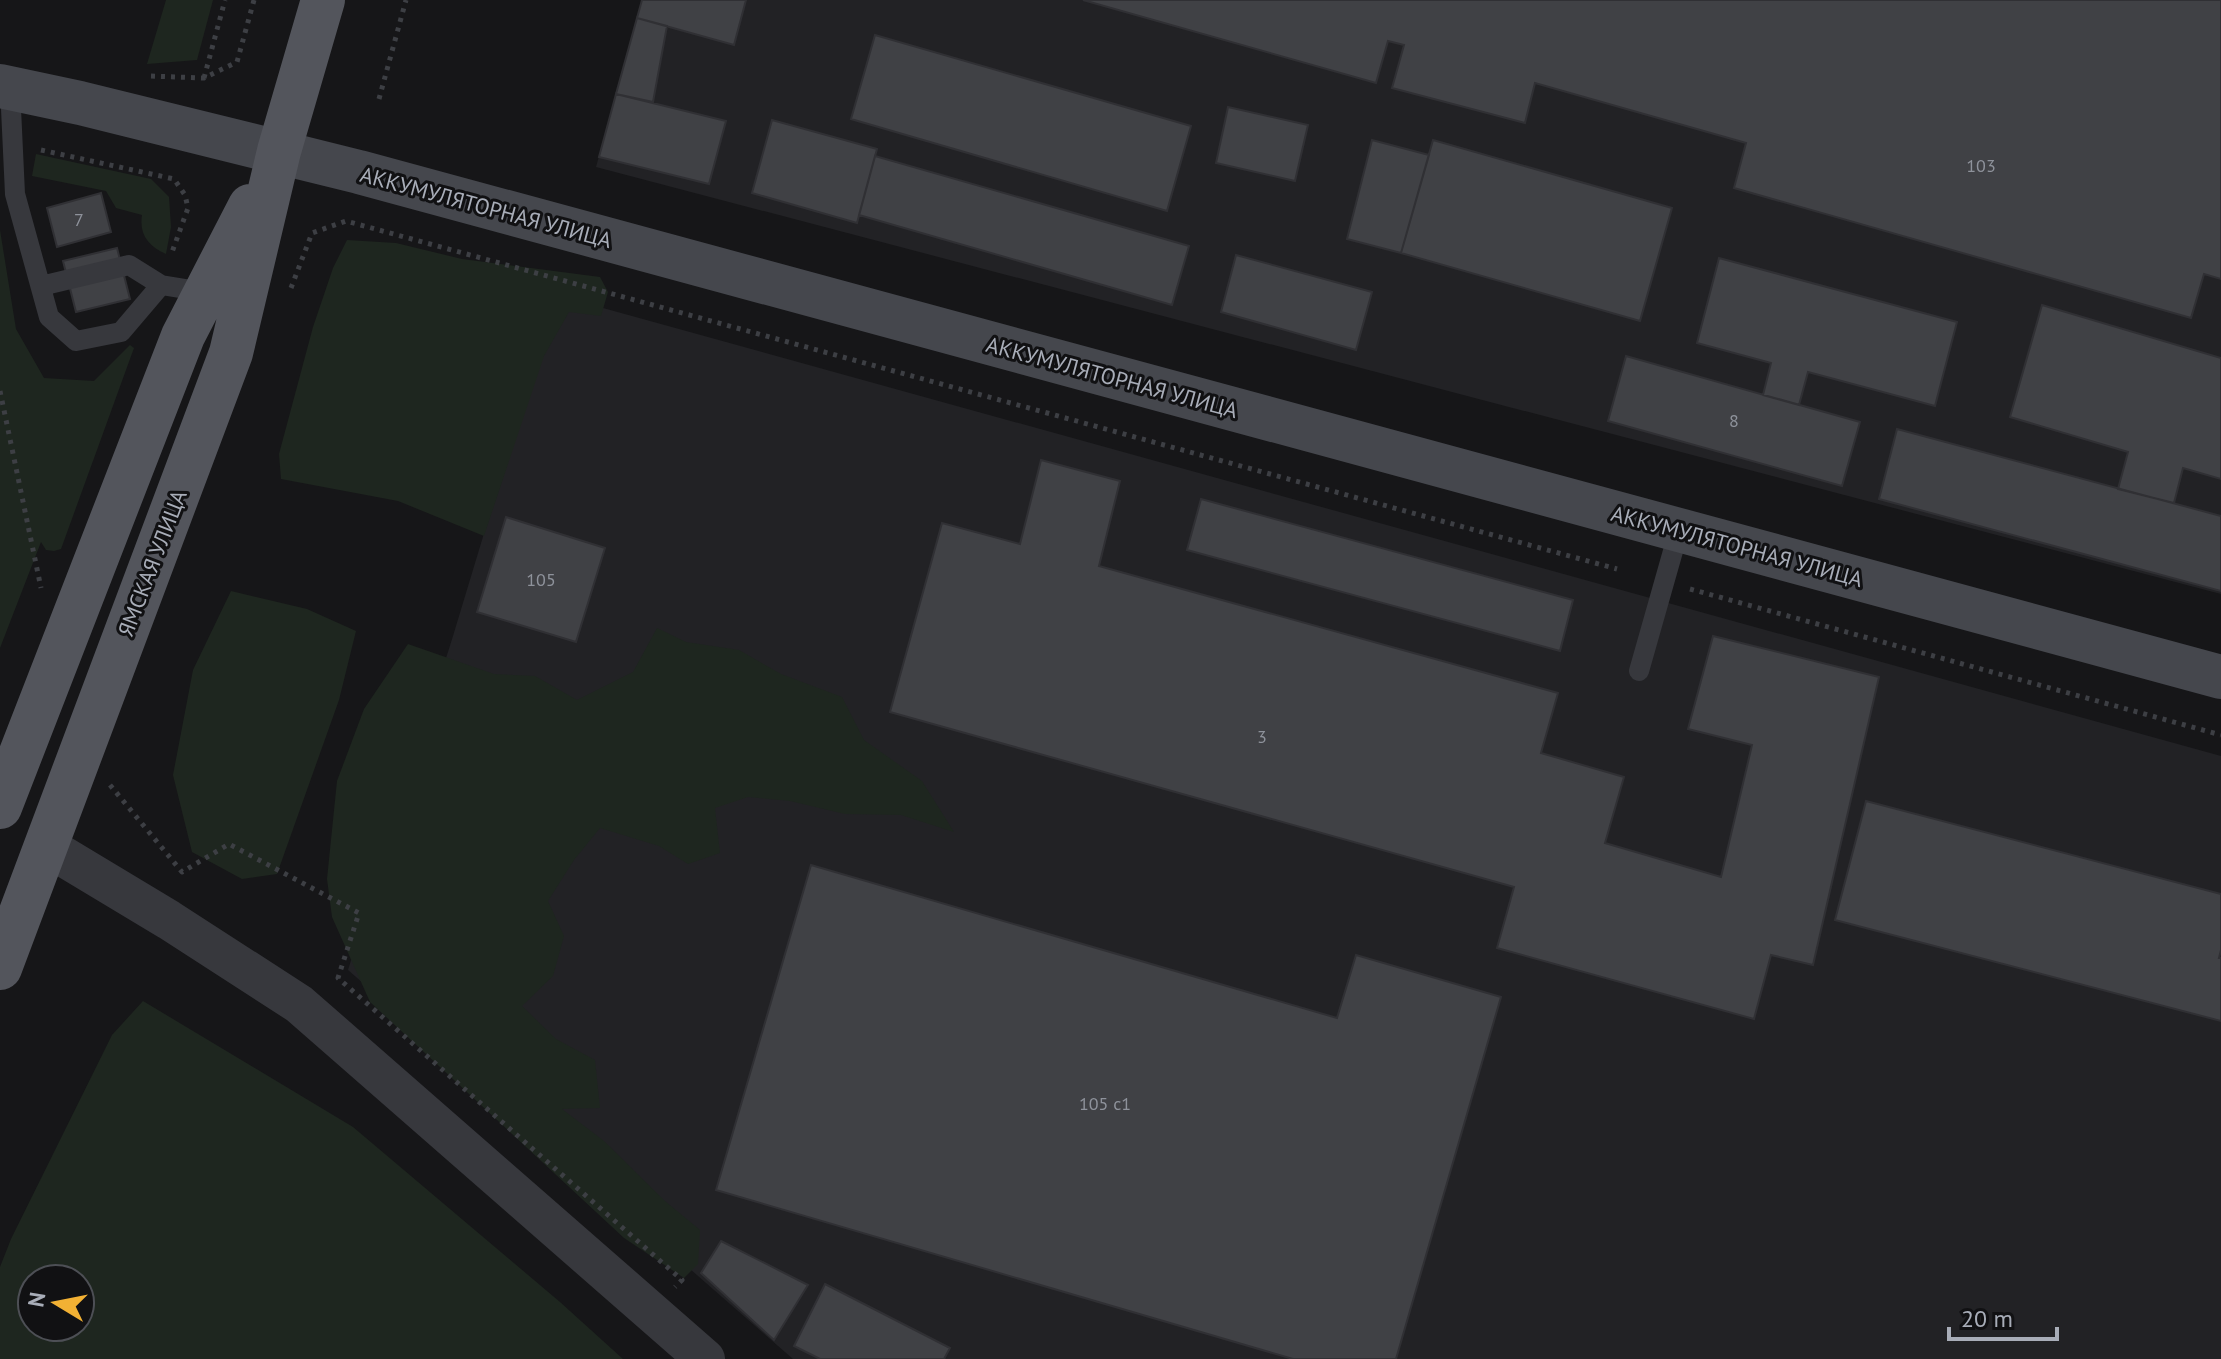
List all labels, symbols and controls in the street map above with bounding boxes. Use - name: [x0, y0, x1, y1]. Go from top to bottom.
- house number: 103: [1966, 154, 1996, 177]
- street label: АККУМУЛЯТОРНАЯ УЛИЦА: [357, 160, 615, 254]
- house number: 7: [74, 208, 84, 231]
- street label: АККУМУЛЯТОРНАЯ УЛИЦА: [983, 330, 1241, 424]
- house number: 8: [1729, 409, 1739, 432]
- street label: ЯМСКАЯ УЛИЦА: [111, 486, 193, 640]
- street label: АККУМУЛЯТОРНАЯ УЛИЦА: [1608, 499, 1866, 593]
- house number: 105: [526, 568, 556, 591]
- house number: 3: [1257, 725, 1267, 748]
- house number: 105 c1: [1079, 1092, 1131, 1115]
- north arrow: [16, 1263, 96, 1343]
- text: N: [21, 1290, 51, 1309]
- scale bar: [1949, 1291, 2057, 1341]
- text: 20 m: [1961, 1303, 2013, 1334]

